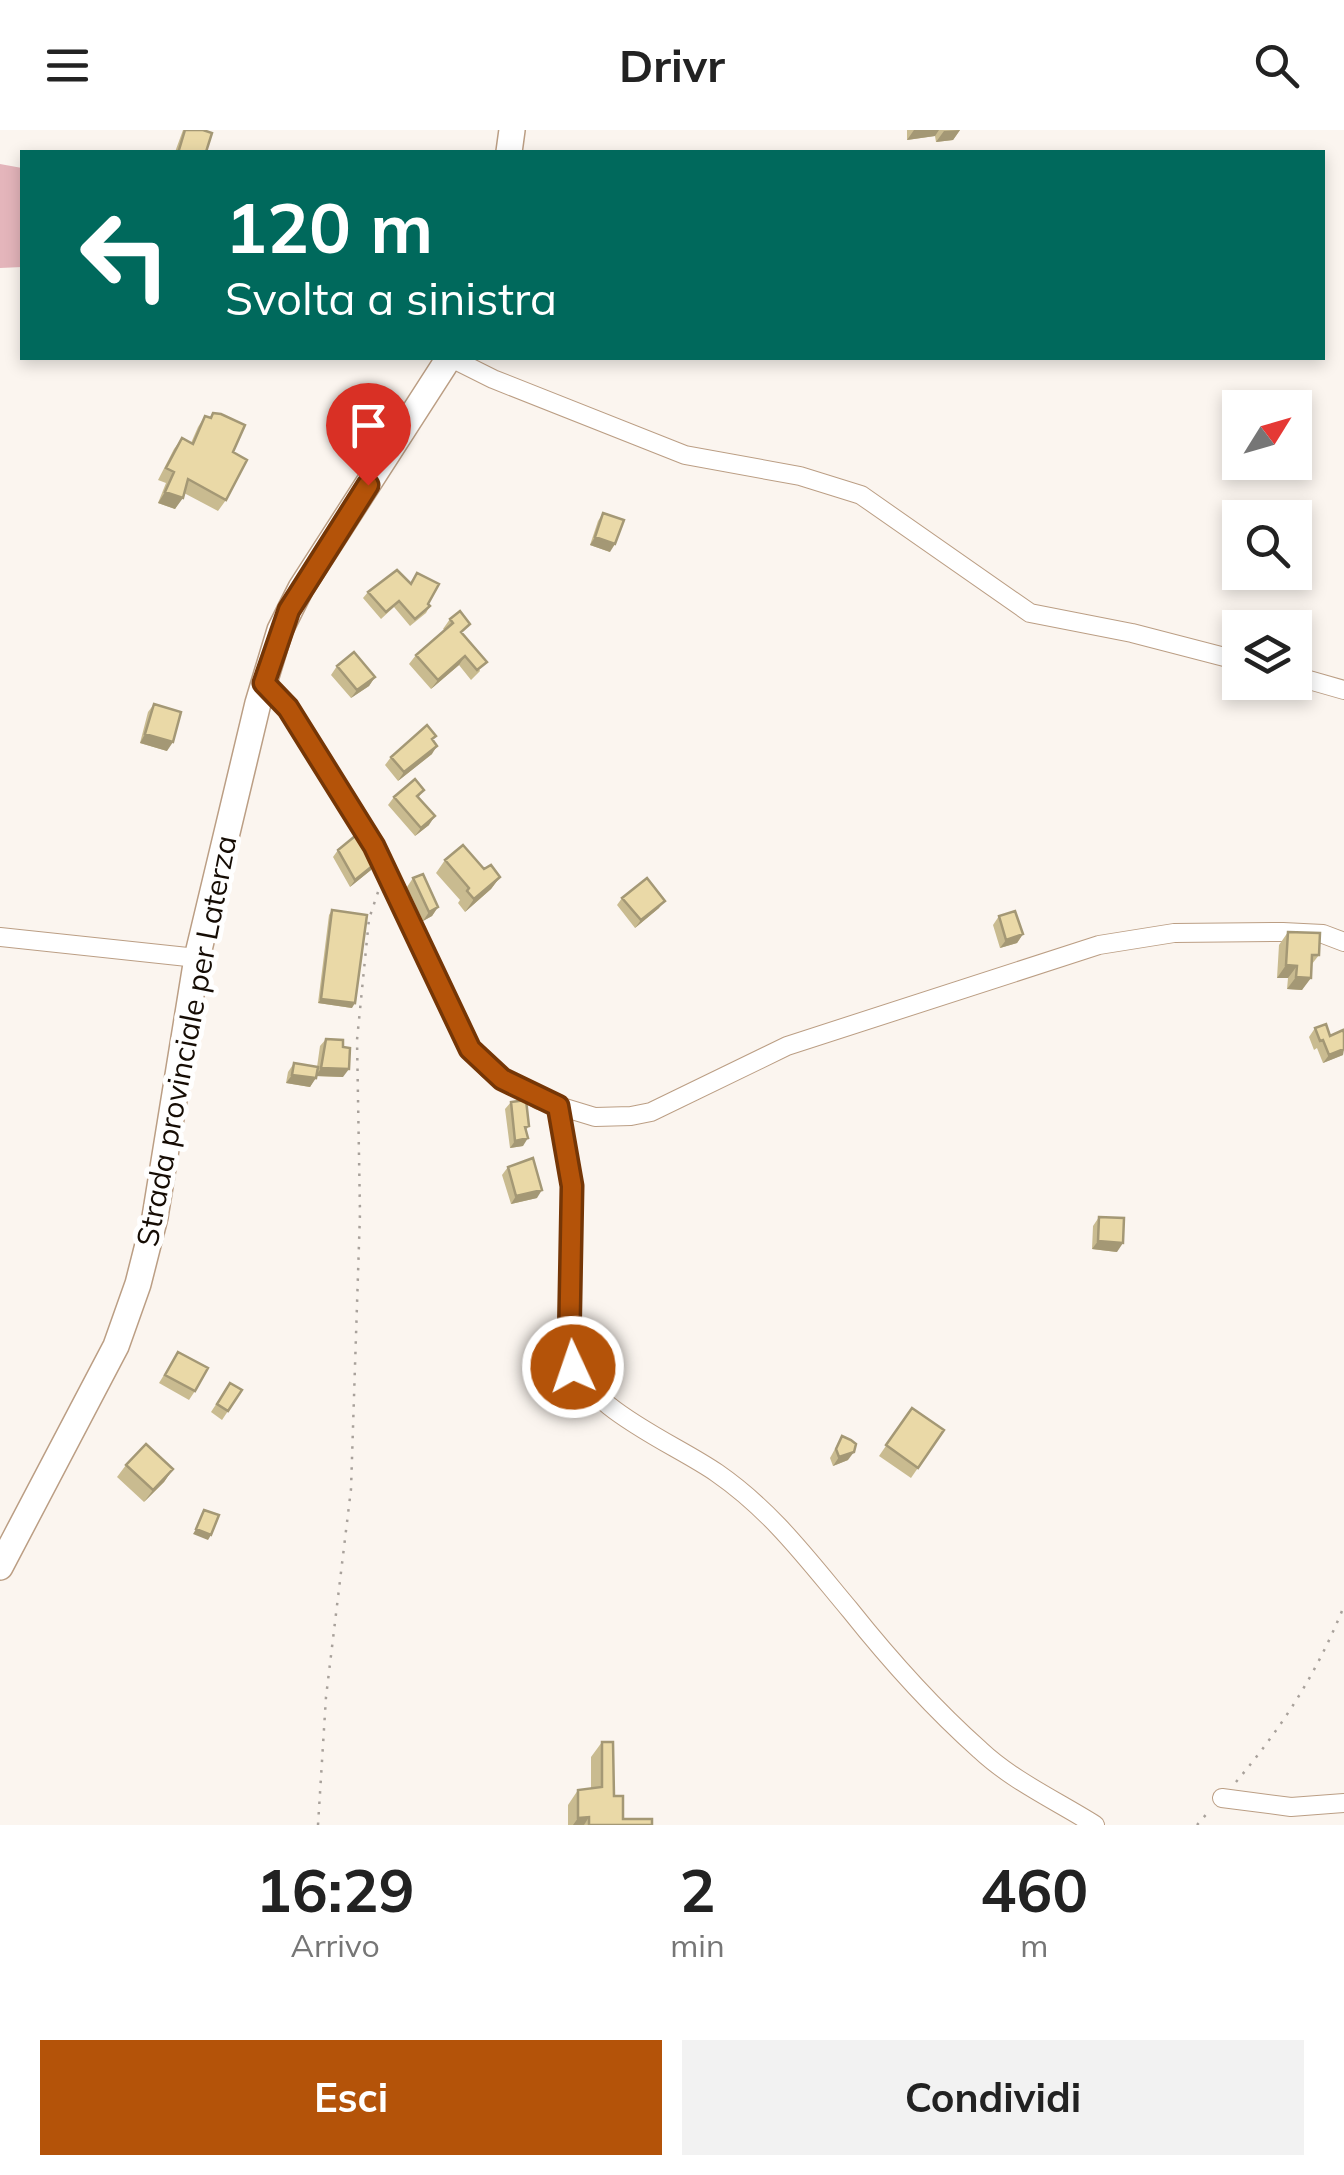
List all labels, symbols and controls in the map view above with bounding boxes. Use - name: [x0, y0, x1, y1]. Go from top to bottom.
- text: Drivr: [619, 37, 725, 93]
- icon: menu: [40, 38, 95, 93]
- icon: search: [1249, 38, 1304, 93]
- text: 120 m: [225, 183, 433, 271]
- icon: left: [60, 190, 190, 320]
- text: Svolta a sinistra: [225, 270, 557, 326]
- pin: [326, 383, 411, 486]
- north arrow: [1222, 390, 1312, 480]
- map controls: [1222, 390, 1312, 700]
- icon: arrive: [341, 398, 396, 453]
- button: search: [1222, 500, 1312, 590]
- button: layers: [1222, 610, 1312, 700]
- street label: Strada provinciale per Laterza: [128, 832, 245, 1249]
- position arrow: [521, 1315, 625, 1419]
- text: 16:29: [256, 1852, 415, 1927]
- text: 2: [679, 1852, 715, 1927]
- text: 460: [980, 1852, 1088, 1927]
- text: Arrivo: [290, 1925, 380, 1965]
- text: min: [670, 1925, 725, 1965]
- text: m: [1020, 1925, 1048, 1965]
- button: Esci: [40, 2040, 662, 2155]
- button: Condividi: [682, 2040, 1304, 2155]

